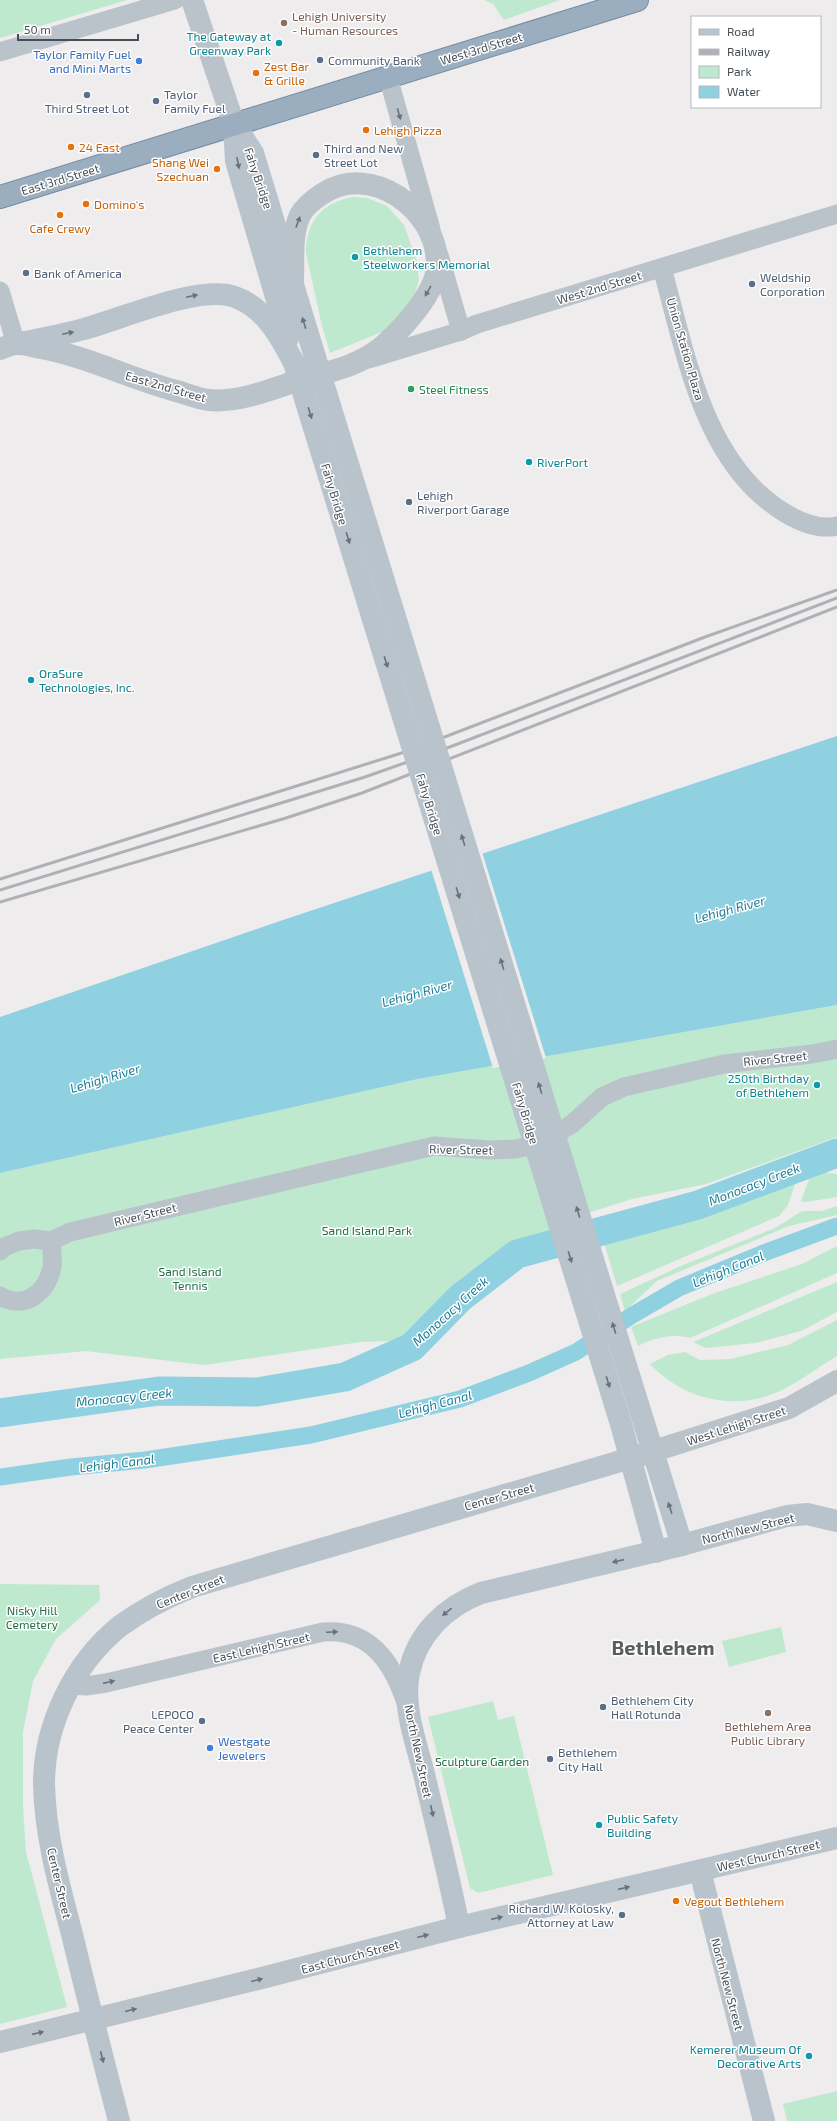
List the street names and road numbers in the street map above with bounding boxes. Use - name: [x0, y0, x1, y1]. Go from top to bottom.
- street label: West 3rd Street: [438, 29, 524, 67]
- street label: Fahy Bridge: [242, 146, 276, 210]
- street label: East 3rd Street: [19, 160, 101, 198]
- street label: West 2nd Street: [555, 267, 643, 306]
- street label: Union Station Plaza: [665, 296, 707, 402]
- street label: East 2nd Street: [124, 368, 208, 404]
- street label: Fahy Bridge: [319, 461, 351, 527]
- street label: Fahy Bridge: [414, 771, 446, 837]
- street label: River Street: [743, 1048, 808, 1068]
- street label: Fahy Bridge: [510, 1080, 542, 1146]
- street label: River Street: [429, 1141, 493, 1157]
- street label: River Street: [112, 1199, 178, 1228]
- street label: West Lehigh Street: [685, 1402, 788, 1448]
- street label: Center Street: [463, 1479, 536, 1513]
- street label: North New Street: [700, 1510, 796, 1546]
- street label: Center Street: [154, 1571, 226, 1611]
- street label: East Lehigh Street: [211, 1629, 311, 1665]
- street label: North New Street: [402, 1703, 436, 1799]
- street label: West Church Street: [715, 1836, 821, 1874]
- street label: Center Street: [45, 1846, 75, 1920]
- street label: East Church Street: [299, 1936, 401, 1976]
- street label: North New Street: [709, 1936, 747, 2032]

